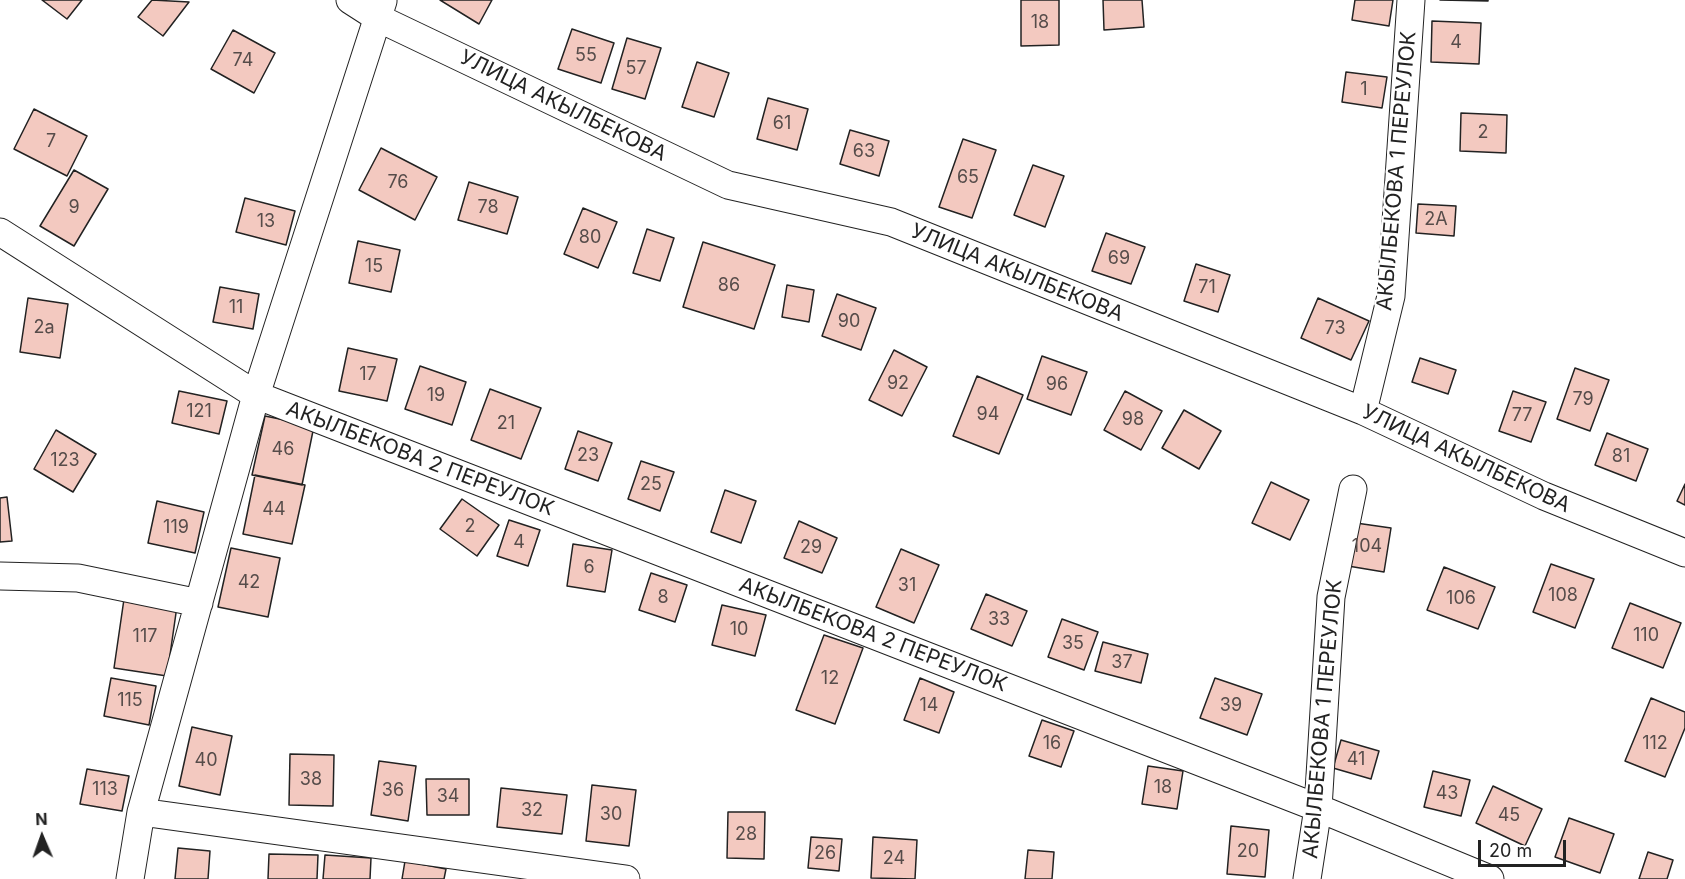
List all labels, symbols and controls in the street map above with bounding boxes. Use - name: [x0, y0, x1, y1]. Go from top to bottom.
- house number: 18: [1031, 12, 1049, 34]
- street label: АКЫЛБЕКОВА 1 ПЕРЕУЛОК: [1372, 30, 1422, 312]
- house number: 4: [1450, 32, 1462, 54]
- street label: УЛИЦА АКЫЛБЕКОВА: [455, 45, 671, 167]
- house number: 55: [575, 45, 597, 67]
- house number: 74: [233, 50, 253, 72]
- house number: 57: [625, 58, 647, 80]
- house number: 1: [1360, 79, 1368, 101]
- house number: 61: [773, 113, 791, 135]
- house number: 2: [1478, 122, 1488, 144]
- house number: 7: [46, 131, 56, 153]
- house number: 63: [853, 141, 875, 163]
- house number: 65: [957, 167, 979, 189]
- house number: 76: [387, 172, 409, 194]
- house number: 9: [68, 197, 80, 219]
- house number: 78: [477, 197, 499, 219]
- house number: 2А: [1424, 209, 1448, 231]
- house number: 13: [257, 211, 275, 233]
- street label: УЛИЦА АКЫЛБЕКОВА: [907, 219, 1127, 327]
- house number: 80: [579, 227, 601, 249]
- house number: 69: [1108, 248, 1130, 270]
- house number: 15: [365, 256, 383, 278]
- house number: 86: [718, 275, 740, 297]
- house number: 71: [1198, 277, 1216, 299]
- house number: 11: [229, 297, 243, 319]
- house number: 90: [838, 311, 860, 333]
- house number: 2а: [33, 317, 55, 339]
- house number: 73: [1324, 318, 1346, 340]
- house number: 17: [359, 364, 377, 386]
- house number: 92: [887, 373, 909, 395]
- house number: 96: [1046, 374, 1068, 396]
- house number: 19: [427, 385, 445, 407]
- house number: 79: [1572, 389, 1594, 411]
- street label: АКЫЛБЕКОВА 2 ПЕРЕУЛОК: [283, 396, 557, 522]
- street label: УЛИЦА АКЫЛБЕКОВА: [1358, 400, 1574, 518]
- house number: 121: [186, 401, 212, 423]
- house number: 94: [977, 404, 999, 426]
- house number: 77: [1512, 405, 1532, 427]
- house number: 98: [1122, 409, 1144, 431]
- house number: 21: [497, 413, 515, 435]
- house number: 46: [272, 439, 294, 461]
- house number: 23: [577, 445, 599, 467]
- house number: 81: [1612, 446, 1630, 468]
- house number: 123: [50, 450, 80, 472]
- house number: 25: [640, 474, 662, 496]
- house number: 44: [262, 499, 286, 521]
- house number: 2: [465, 516, 475, 538]
- house number: 119: [163, 517, 189, 539]
- house number: 4: [513, 532, 525, 554]
- house number: 104: [1352, 536, 1382, 558]
- house number: 29: [800, 537, 822, 559]
- house number: 6: [583, 557, 595, 579]
- house number: 42: [238, 572, 260, 594]
- street label: АКЫЛБЕКОВА 2 ПЕРЕУЛОК: [736, 572, 1010, 698]
- house number: 31: [898, 575, 916, 597]
- street label: АКЫЛБЕКОВА 1 ПЕРЕУЛОК: [1298, 578, 1348, 860]
- house number: 108: [1548, 585, 1578, 607]
- house number: 8: [657, 587, 669, 609]
- house number: 106: [1446, 588, 1476, 610]
- house number: 33: [988, 609, 1010, 631]
- house number: 10: [730, 619, 748, 641]
- house number: 110: [1633, 625, 1659, 647]
- house number: 117: [133, 626, 157, 648]
- house number: 35: [1062, 633, 1084, 655]
- house number: 37: [1111, 652, 1133, 674]
- house number: 12: [821, 668, 839, 690]
- house number: 115: [117, 690, 143, 712]
- house number: 14: [920, 695, 938, 717]
- house number: 39: [1220, 695, 1242, 717]
- house number: 16: [1043, 733, 1061, 755]
- house number: 112: [1642, 733, 1668, 755]
- house number: 41: [1347, 749, 1365, 771]
- house number: 40: [195, 750, 217, 772]
- house number: 38: [300, 769, 322, 791]
- house number: 18: [1154, 777, 1172, 799]
- house number: 113: [92, 779, 118, 801]
- house number: 36: [382, 780, 404, 802]
- house number: 43: [1436, 783, 1458, 805]
- house number: 34: [437, 786, 459, 808]
- house number: 32: [521, 800, 543, 822]
- house number: 30: [600, 804, 622, 826]
- house number: 45: [1498, 805, 1520, 827]
- north arrow: [12, 807, 72, 867]
- text: N: [35, 809, 48, 829]
- house number: 28: [735, 824, 757, 846]
- scale bar: [1481, 828, 1570, 866]
- text: 20 m: [1489, 840, 1532, 861]
- house number: 20: [1237, 841, 1259, 863]
- house number: 26: [814, 843, 836, 865]
- house number: 24: [883, 848, 905, 870]

